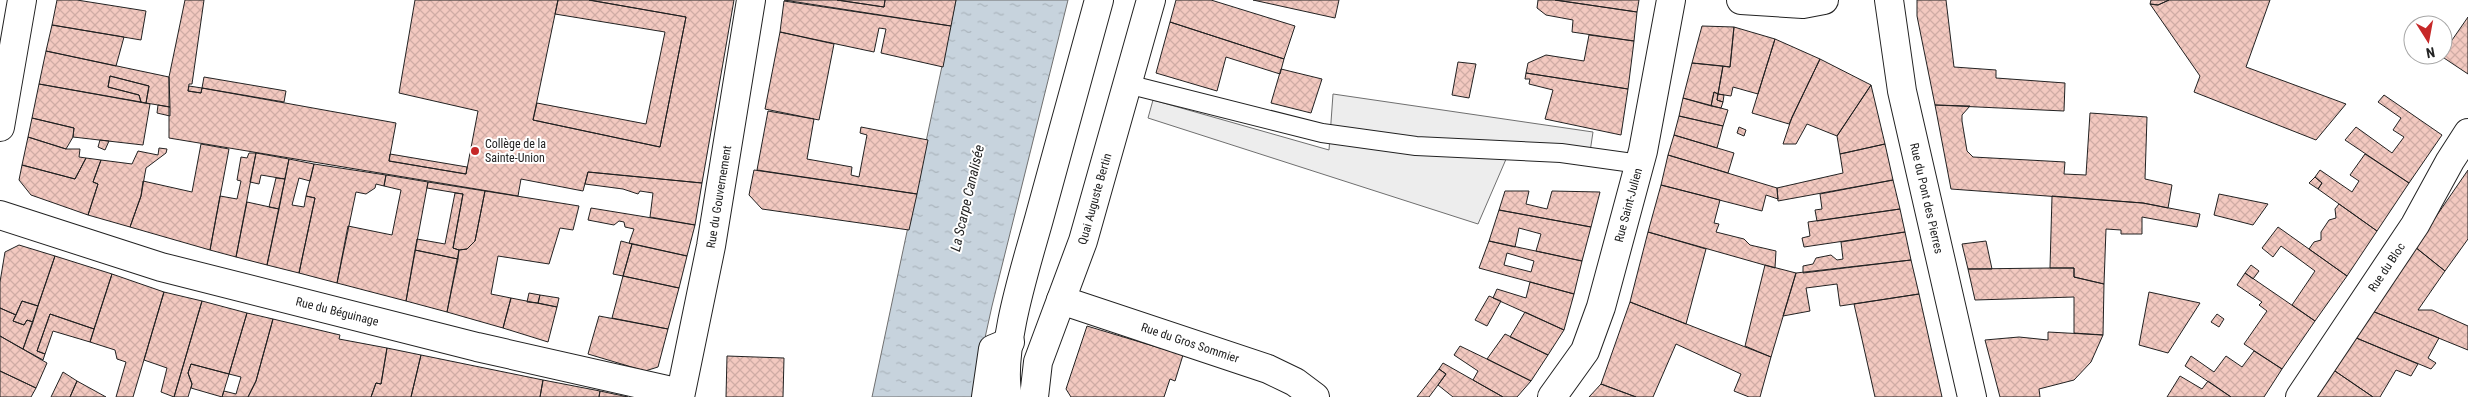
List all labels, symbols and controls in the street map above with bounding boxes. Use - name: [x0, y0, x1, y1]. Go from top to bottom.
- north arrow: [2403, 15, 2453, 65]
- text: N: [2425, 44, 2436, 61]
- place label: Collège de la Sainte-Union: [485, 137, 546, 165]
- street label: Rue du Pont des Pierres: [1907, 142, 1946, 255]
- water label: La Scarpe Canalisée: [947, 143, 987, 253]
- street label: Rue du Gouvernement: [704, 144, 734, 249]
- marker: Collège de la Sainte-Union: [469, 145, 481, 157]
- street label: Quai Auguste Bertin: [1075, 151, 1114, 246]
- street label: Rue Saint-Julien: [1612, 166, 1645, 244]
- street label: Rue du Bloc: [2365, 240, 2408, 294]
- street label: Rue du Béguinage: [294, 294, 380, 329]
- street label: Rue du Gros Sommier: [1139, 320, 1241, 366]

